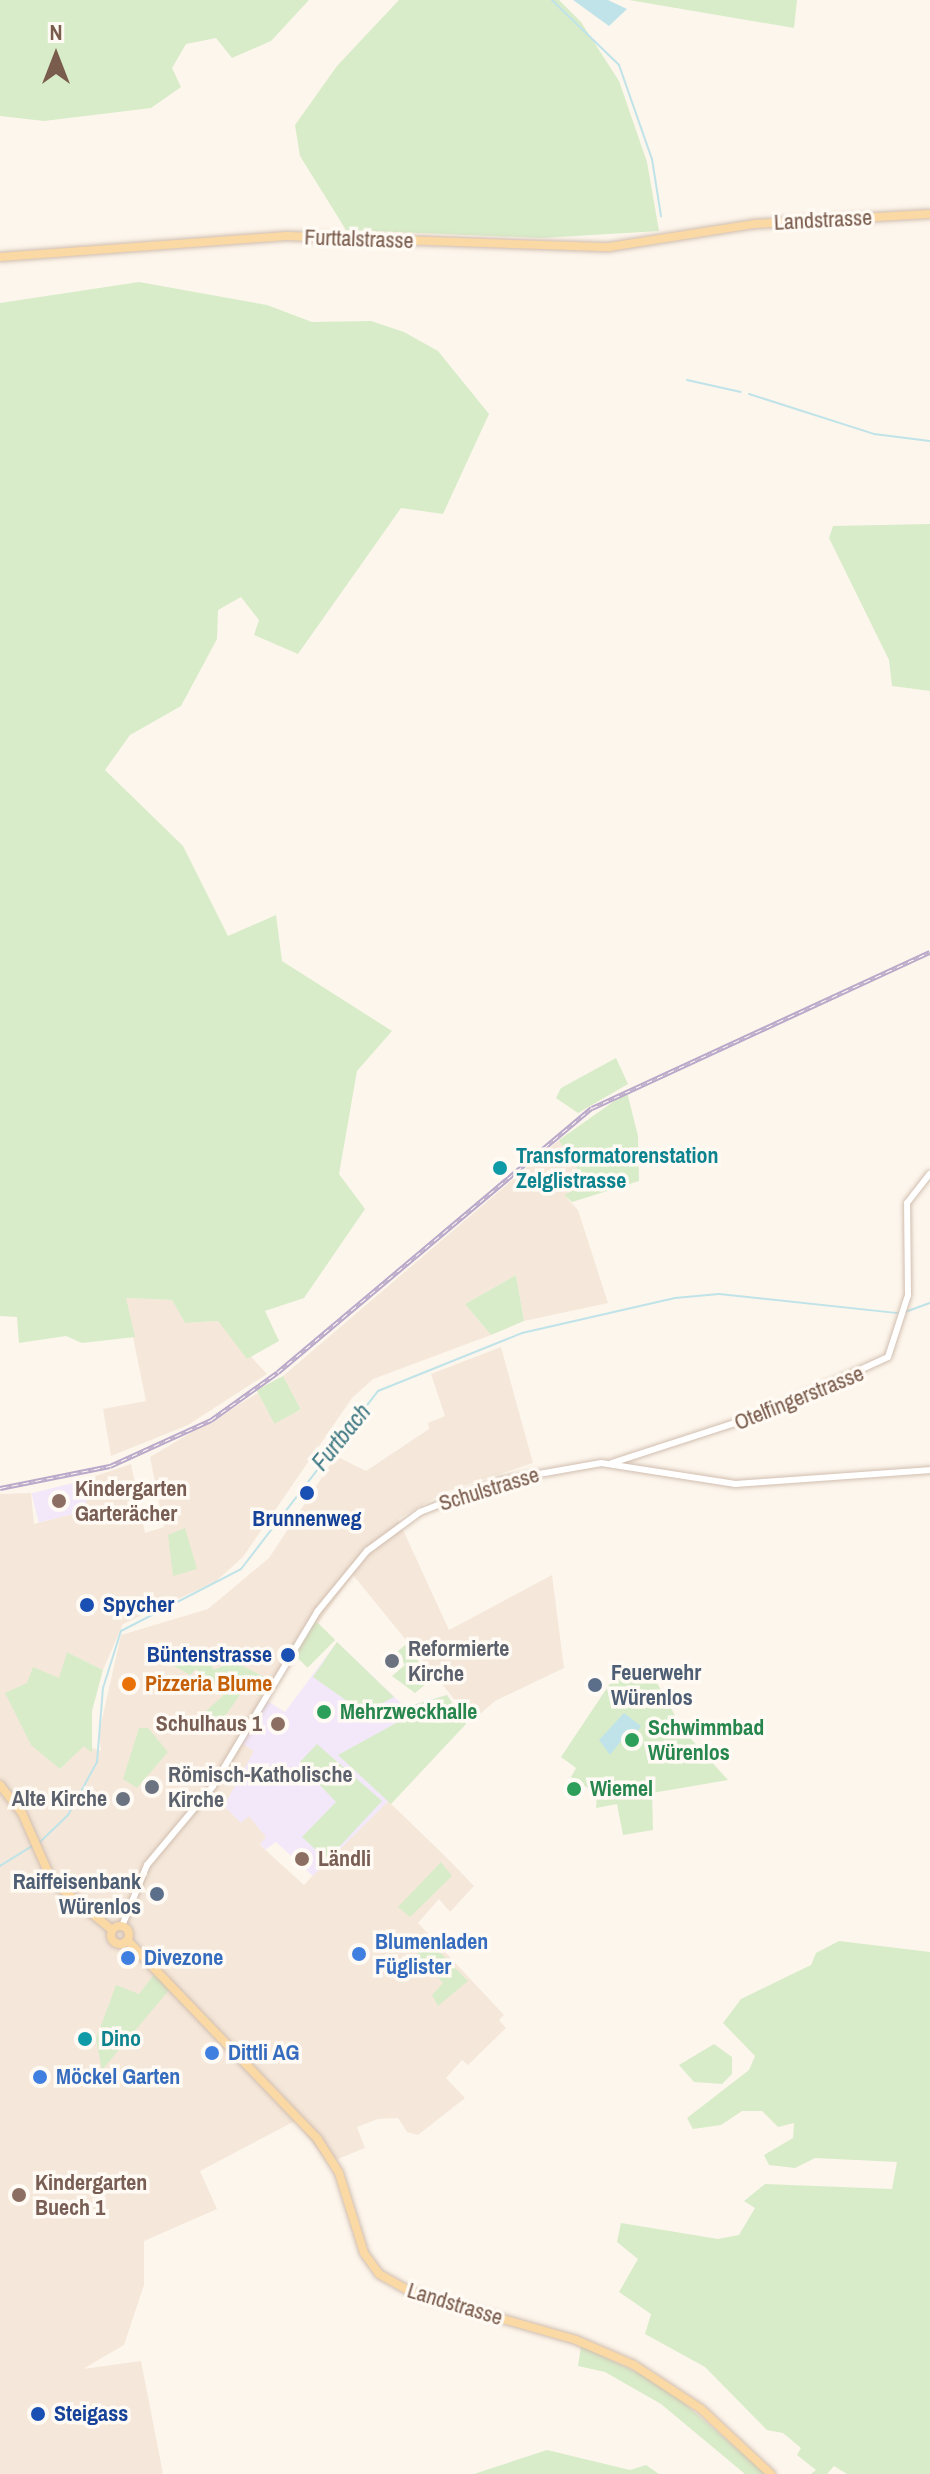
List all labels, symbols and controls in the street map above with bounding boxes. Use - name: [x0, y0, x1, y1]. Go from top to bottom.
- north arrow: [16, 16, 96, 96]
- text: N: [49, 17, 63, 47]
- street label: Landstrasse: [773, 204, 873, 236]
- street label: Furttalstrasse: [304, 224, 414, 254]
- place label: Transformatorenstation Zelglistrasse: [516, 1142, 718, 1194]
- marker: Transformatorenstation Zelglistrasse: [491, 1159, 509, 1177]
- street label: Otelfingerstrasse: [730, 1360, 868, 1436]
- water label: Furtbach: [305, 1398, 377, 1476]
- street label: Schulstrasse: [436, 1461, 542, 1517]
- place label: Kindergarten Garterächer: [75, 1475, 187, 1526]
- marker: Brunnenweg: [298, 1484, 316, 1502]
- marker: Kindergarten Garterächer: [50, 1492, 68, 1510]
- place label: Brunnenweg: [252, 1506, 362, 1532]
- place label: Spycher: [103, 1592, 174, 1618]
- marker: Spycher: [78, 1596, 96, 1614]
- place label: Reformierte Kirche: [408, 1635, 509, 1686]
- place label: Büntenstrasse: [147, 1642, 272, 1668]
- marker: Büntenstrasse: [279, 1646, 297, 1664]
- marker: Reformierte Kirche: [383, 1652, 401, 1670]
- place label: Feuerwehr Würenlos: [611, 1659, 701, 1710]
- place label: Pizzeria Blume: [145, 1671, 272, 1697]
- marker: Pizzeria Blume: [120, 1675, 138, 1693]
- marker: Feuerwehr Würenlos: [586, 1676, 604, 1694]
- place label: Mehrzweckhalle: [340, 1699, 477, 1725]
- marker: Mehrzweckhalle: [315, 1703, 333, 1721]
- place label: Schulhaus 1: [156, 1711, 262, 1737]
- place label: Schwimmbad Würenlos: [648, 1714, 764, 1766]
- marker: Schulhaus 1: [269, 1715, 287, 1733]
- marker: Schwimmbad Würenlos: [623, 1731, 641, 1749]
- place label: Römisch-Katholische Kirche: [168, 1761, 352, 1812]
- place label: Wiemel: [590, 1776, 653, 1802]
- marker: Römisch-Katholische Kirche: [143, 1778, 161, 1796]
- marker: Wiemel: [565, 1780, 583, 1798]
- place label: Alte Kirche: [12, 1786, 107, 1812]
- marker: Alte Kirche: [114, 1790, 132, 1808]
- place label: Ländli: [318, 1846, 371, 1872]
- marker: Ländli: [293, 1850, 311, 1868]
- place label: Raiffeisenbank Würenlos: [13, 1868, 141, 1920]
- marker: Raiffeisenbank Würenlos: [148, 1885, 166, 1903]
- place label: Blumenladen Füglister: [375, 1928, 488, 1980]
- place label: Divezone: [144, 1945, 223, 1971]
- marker: Blumenladen Füglister: [350, 1945, 368, 1963]
- marker: Divezone: [119, 1949, 137, 1967]
- place label: Dino: [101, 2026, 141, 2052]
- marker: Dino: [76, 2030, 94, 2048]
- place label: Dittli AG: [228, 2040, 300, 2066]
- marker: Dittli AG: [203, 2044, 221, 2062]
- place label: Möckel Garten: [56, 2064, 180, 2090]
- marker: Möckel Garten: [31, 2068, 49, 2086]
- place label: Kindergarten Buech 1: [35, 2169, 147, 2220]
- marker: Kindergarten Buech 1: [10, 2186, 28, 2204]
- street label: Landstrasse: [404, 2277, 506, 2331]
- place label: Steigass: [54, 2401, 128, 2427]
- marker: Steigass: [29, 2405, 47, 2423]

